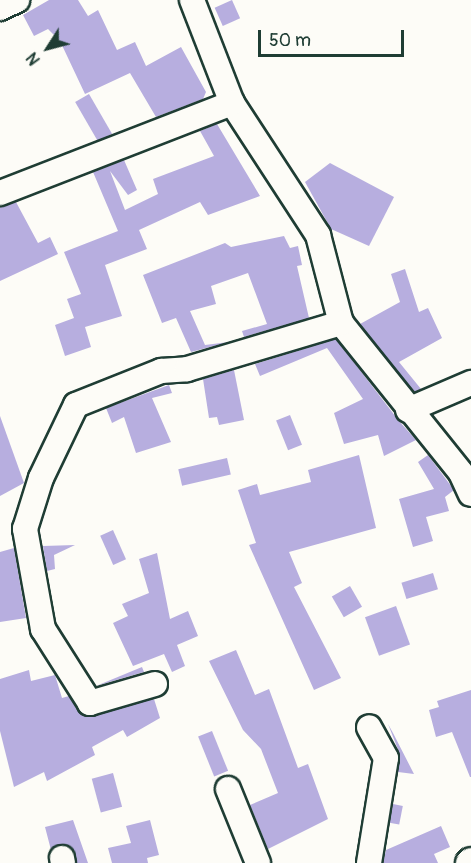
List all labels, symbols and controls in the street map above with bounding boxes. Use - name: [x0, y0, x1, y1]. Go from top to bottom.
- north arrow: [18, 18, 78, 78]
- scale bar: [261, 18, 406, 56]
- text: 50 m: [269, 29, 311, 52]
- text: N: [22, 48, 45, 69]

